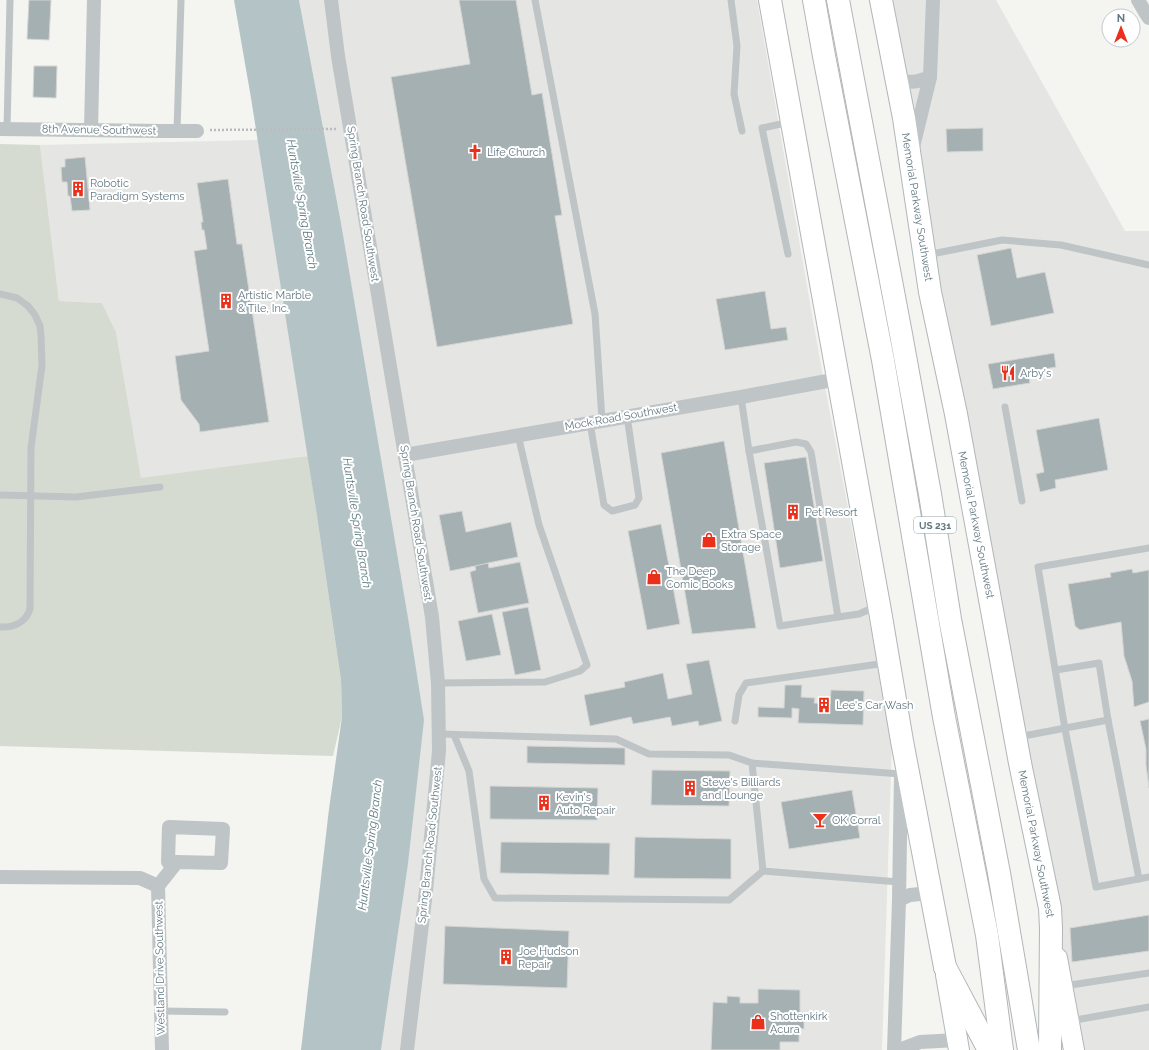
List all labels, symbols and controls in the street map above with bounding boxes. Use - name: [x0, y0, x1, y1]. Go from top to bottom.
- north arrow: [1101, 8, 1141, 48]
- text: N: [1117, 12, 1125, 25]
- street label: 8th Avenue Southwest: [42, 123, 157, 138]
- street label: Spring Branch Road Southwest: [344, 125, 382, 283]
- street label: Memorial Parkway Southwest: [899, 132, 935, 282]
- water label: Huntsville Spring Branch: [284, 138, 320, 270]
- church icon: Life Church: [466, 143, 484, 161]
- place label: Life Church: [487, 146, 545, 159]
- place label: Robotic Paradigm Systems: [90, 177, 185, 203]
- building icon: Robotic Paradigm Systems: [69, 180, 87, 198]
- place label: Artistic Marble & Tile, Inc.: [238, 289, 312, 315]
- building icon: Artistic Marble & Tile, Inc.: [217, 292, 235, 310]
- restaurant icon: Arby's: [999, 364, 1017, 382]
- place label: Arby's: [1020, 367, 1051, 380]
- street label: Mock Road Southwest: [564, 401, 679, 433]
- street label: Spring Branch Road Southwest: [397, 444, 435, 602]
- street label: Memorial Parkway Southwest: [955, 450, 997, 600]
- water label: Huntsville Spring Branch: [340, 457, 374, 589]
- building icon: Pet Resort: [784, 503, 802, 521]
- place label: Pet Resort: [805, 506, 858, 519]
- road number: US 231: [914, 517, 956, 533]
- place label: Extra Space Storage: [721, 528, 782, 554]
- shop icon: Extra Space Storage: [700, 531, 718, 549]
- place label: The Deep Comic Books: [666, 565, 733, 591]
- shop icon: The Deep Comic Books: [645, 568, 663, 586]
- building icon: Lee's Car Wash: [815, 696, 833, 714]
- place label: Lee's Car Wash: [836, 699, 913, 712]
- street label: Spring Branch Road Southwest: [415, 766, 445, 924]
- street label: Memorial Parkway Southwest: [1015, 769, 1057, 919]
- place label: Steve's Billiards and Lounge: [702, 776, 781, 802]
- water label: Huntsville Spring Branch: [355, 779, 385, 911]
- building icon: Steve's Billiards and Lounge: [681, 779, 699, 797]
- place label: Kevin's Auto Repair: [556, 791, 615, 817]
- building icon: Kevin's Auto Repair: [535, 794, 553, 812]
- bar icon: OK Corral: [811, 811, 829, 829]
- place label: OK Corral: [832, 814, 881, 827]
- street label: Westland Drive Southwest: [152, 900, 168, 1035]
- place label: Joe Hudson Repair: [518, 945, 579, 971]
- building icon: Joe Hudson Repair: [497, 948, 515, 966]
- place label: Shottenkirk Acura: [770, 1010, 828, 1036]
- shop icon: Shottenkirk Acura: [749, 1013, 767, 1031]

